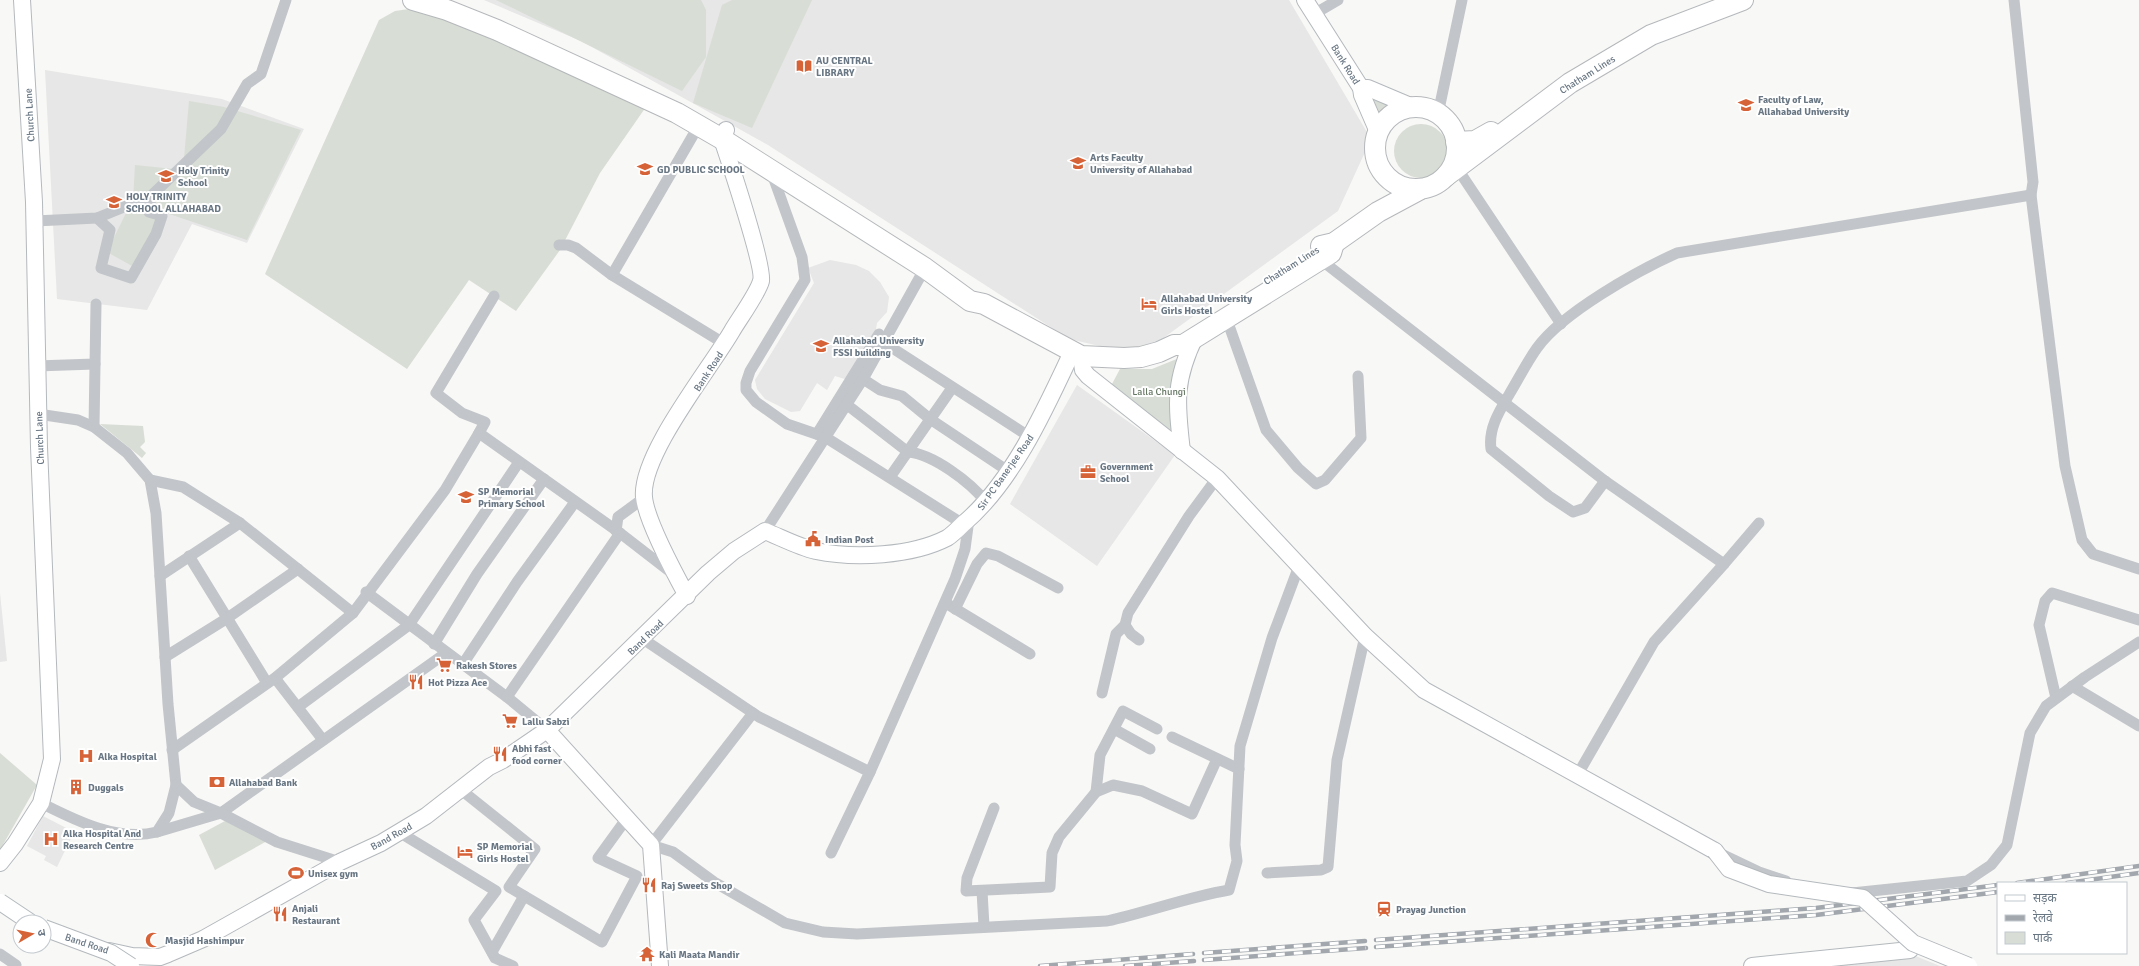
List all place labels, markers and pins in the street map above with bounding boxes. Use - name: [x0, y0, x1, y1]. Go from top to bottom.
- place label: AU CENTRAL LIBRARY: [816, 55, 874, 79]
- library icon: AU CENTRAL LIBRARY: [795, 57, 813, 75]
- place label: Faculty of Law, Allahabad University: [1758, 94, 1849, 118]
- school or university icon: Faculty of Law, Allahabad University: [1737, 96, 1755, 114]
- place label: Arts Faculty University of Allahabad: [1090, 152, 1193, 176]
- school or university icon: Arts Faculty University of Allahabad: [1069, 154, 1087, 172]
- school or university icon: GD PUBLIC SCHOOL: [636, 160, 654, 178]
- place label: GD PUBLIC SCHOOL: [657, 164, 746, 176]
- place label: Holy Trinity School: [178, 165, 229, 189]
- school or university icon: Holy Trinity School: [157, 167, 175, 185]
- place label: HOLY TRINITY SCHOOL ALLAHABAD: [126, 191, 221, 215]
- school or university icon: HOLY TRINITY SCHOOL ALLAHABAD: [105, 193, 123, 211]
- place label: Allahabad University Girls Hostel: [1161, 293, 1252, 317]
- hotel icon: Allahabad University Girls Hostel: [1140, 295, 1158, 313]
- place label: Allahabad University FSSI building: [833, 335, 924, 359]
- school or university icon: Allahabad University FSSI building: [812, 337, 830, 355]
- place label: Government School: [1100, 461, 1153, 485]
- office icon: Government School: [1079, 463, 1097, 481]
- place label: SP Memorial Primary School: [478, 486, 545, 510]
- school or university icon: SP Memorial Primary School: [457, 488, 475, 506]
- public building icon: Indian Post: [804, 530, 822, 548]
- place label: Indian Post: [825, 534, 874, 546]
- supermarket icon: Rakesh Stores: [435, 656, 453, 674]
- place label: Rakesh Stores: [456, 660, 518, 672]
- restaurant icon: Hot Pizza Ace: [407, 673, 425, 691]
- place label: Hot Pizza Ace: [428, 677, 487, 689]
- supermarket icon: Lallu Sabzi: [501, 712, 519, 730]
- place label: Lallu Sabzi: [522, 716, 569, 728]
- place label: Abhi fast food corner: [511, 743, 562, 767]
- restaurant icon: Abhi fast food corner: [491, 745, 509, 763]
- hospital icon: Alka Hospital: [77, 747, 95, 765]
- place label: Alka Hospital: [98, 751, 157, 763]
- bank icon: Allahabad Bank: [208, 773, 226, 791]
- place label: Allahabad Bank: [229, 777, 298, 789]
- building icon: Duggals: [67, 778, 85, 796]
- place label: Duggals: [88, 782, 124, 794]
- place label: Alka Hospital And Research Centre: [63, 828, 142, 852]
- hospital icon: Alka Hospital And Research Centre: [42, 830, 60, 848]
- place label: SP Memorial Girls Hostel: [477, 841, 533, 865]
- hotel icon: SP Memorial Girls Hostel: [456, 843, 474, 861]
- sports icon: Unisex gym: [287, 864, 305, 882]
- place label: Unisex gym: [308, 868, 358, 880]
- restaurant icon: Raj Sweets Shop: [640, 876, 658, 894]
- place label: Raj Sweets Shop: [661, 880, 733, 892]
- station icon: Prayag Junction: [1375, 900, 1393, 918]
- place label: Anjali Restaurant: [292, 903, 340, 927]
- place label: Prayag Junction: [1396, 904, 1467, 916]
- restaurant icon: Anjali Restaurant: [271, 905, 289, 923]
- mosque icon: Masjid Hashimpur: [144, 931, 162, 949]
- place label: Masjid Hashimpur: [165, 935, 244, 947]
- temple icon: Kali Maata Mandir: [638, 945, 656, 963]
- place label: Kali Maata Mandir: [659, 949, 739, 961]

